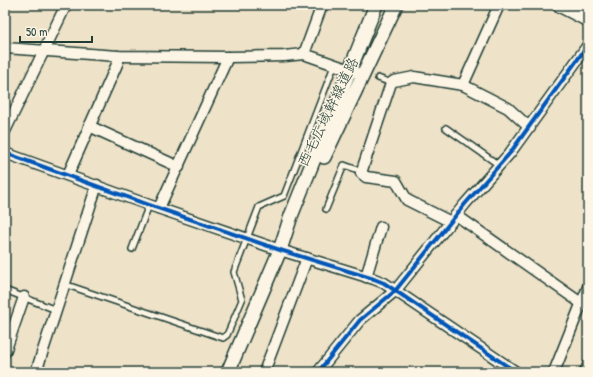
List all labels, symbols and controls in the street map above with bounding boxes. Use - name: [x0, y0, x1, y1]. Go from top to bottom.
- scale bar: [20, 18, 92, 44]
- text: 50 m: [26, 23, 47, 40]
- street label: 西毛広域幹線道路: [292, 53, 363, 170]

